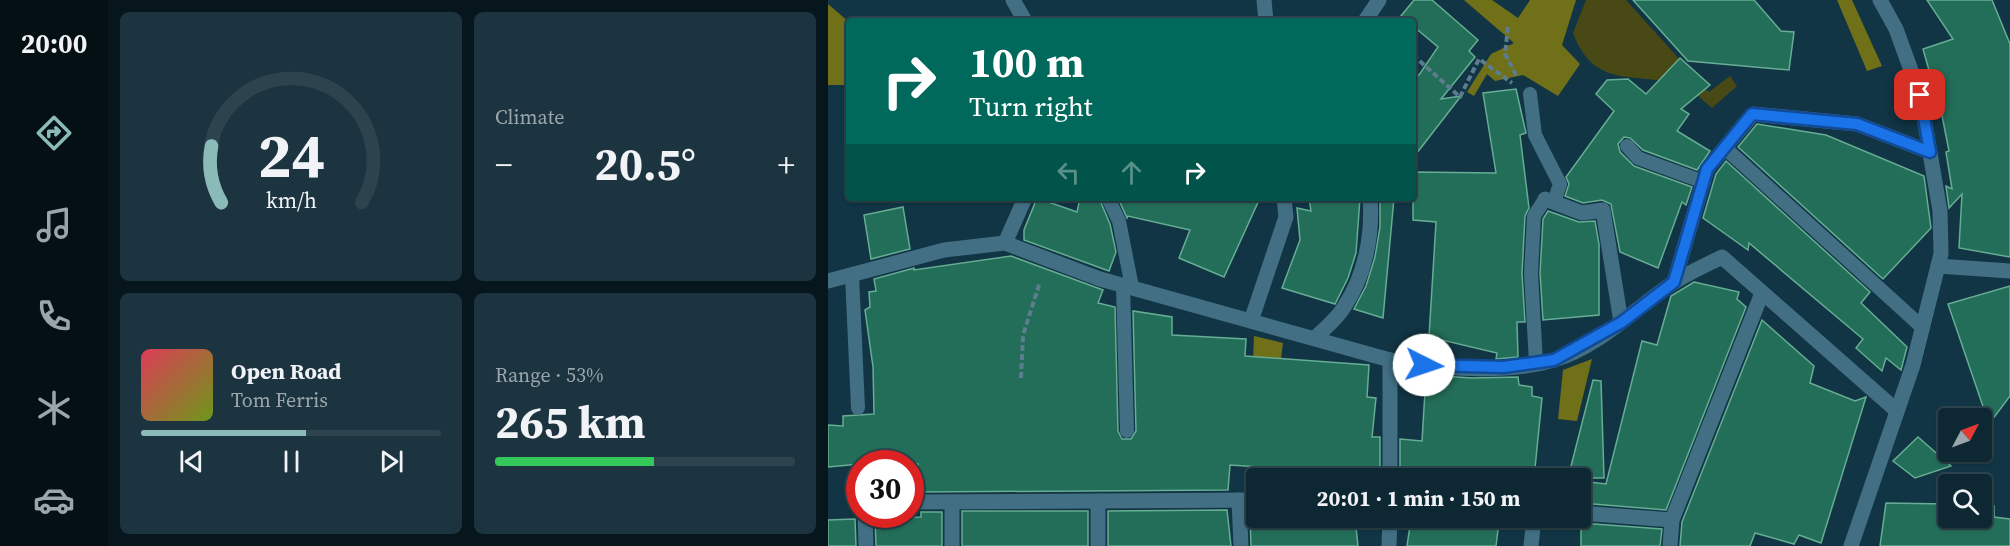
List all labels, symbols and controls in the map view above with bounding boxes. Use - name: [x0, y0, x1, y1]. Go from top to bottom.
- text: 20:00: [21, 25, 87, 62]
- text: 100 m: [969, 33, 1084, 91]
- icon: right: [870, 42, 948, 120]
- pin: [1894, 69, 1945, 120]
- icon: arrive: [1903, 78, 1936, 111]
- text: Turn right: [969, 88, 1093, 125]
- text: Climate: [495, 103, 564, 131]
- icon: directions: [33, 112, 75, 154]
- text: 24: [257, 112, 325, 198]
- text: 20.5°: [594, 133, 696, 195]
- text: −: [495, 142, 513, 187]
- text: +: [778, 142, 795, 187]
- icon: left: [1052, 156, 1085, 189]
- icon: ahead: [1115, 156, 1148, 189]
- icon: right: [1178, 156, 1211, 189]
- text: km/h: [265, 187, 317, 216]
- icon: music: [33, 204, 75, 246]
- icon: phone: [33, 295, 75, 337]
- position arrow: [1392, 333, 1456, 397]
- text: Open Road: [231, 356, 341, 386]
- text: Range · 53%: [495, 361, 604, 389]
- text: Tom Ferris: [231, 386, 328, 414]
- icon: climate: [33, 387, 75, 429]
- text: 265 km: [495, 391, 646, 453]
- north arrow: [1938, 408, 1992, 462]
- map controls: [1938, 408, 1992, 528]
- icon: previous: [175, 445, 208, 478]
- icon: pause: [275, 445, 308, 478]
- icon: next: [375, 445, 408, 478]
- speed limit sign: 30: [846, 450, 924, 528]
- button: search: [1938, 474, 1992, 528]
- icon: car: [33, 479, 75, 521]
- text: 20:01 · 1 min · 150 m: [1317, 483, 1520, 513]

